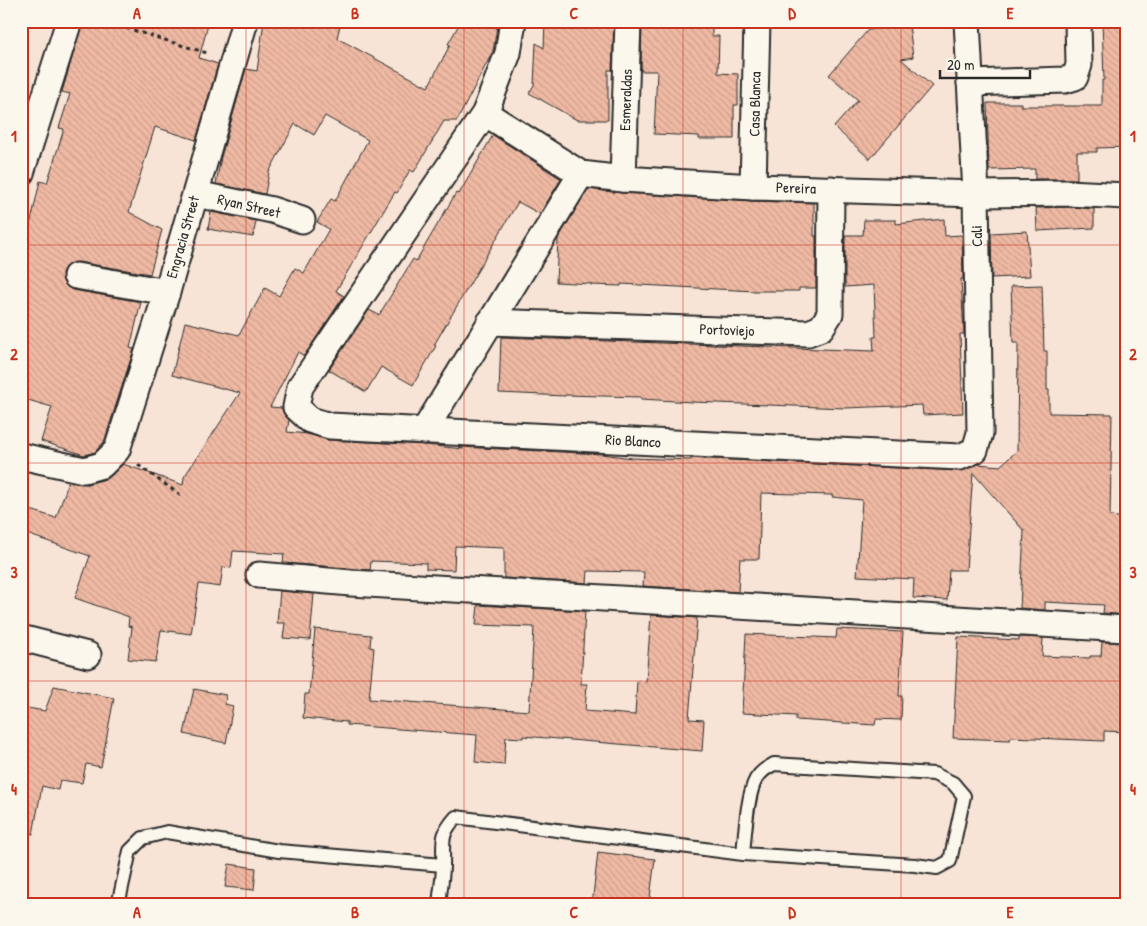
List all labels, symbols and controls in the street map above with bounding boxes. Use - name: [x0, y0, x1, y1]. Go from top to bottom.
- text: A: [133, 2, 141, 24]
- text: B: [351, 2, 359, 24]
- text: C: [570, 2, 579, 24]
- text: D: [788, 2, 796, 24]
- text: E: [1006, 2, 1014, 24]
- scale bar: [940, 48, 1030, 80]
- text: 20 m: [947, 54, 974, 75]
- street label: Esmeraldas: [614, 69, 637, 131]
- street label: Casa Blanca: [743, 71, 766, 137]
- text: 1: [11, 125, 17, 147]
- text: 1: [1130, 125, 1136, 147]
- street label: Pereira: [776, 176, 816, 199]
- street label: Ryan Street: [215, 188, 284, 223]
- street label: Engracia Street: [161, 192, 205, 281]
- street label: Cali: [966, 225, 987, 247]
- street label: Portoviejo: [699, 318, 755, 341]
- text: 2: [10, 343, 18, 365]
- text: 2: [1129, 343, 1137, 365]
- street label: Rio Blanco: [605, 429, 661, 452]
- text: 3: [10, 561, 18, 583]
- text: 3: [1129, 561, 1137, 583]
- text: 4: [11, 778, 17, 800]
- text: 4: [1130, 778, 1136, 800]
- text: A: [133, 901, 141, 923]
- text: B: [351, 901, 359, 923]
- text: C: [570, 901, 579, 923]
- text: D: [788, 901, 796, 923]
- text: E: [1006, 901, 1014, 923]

